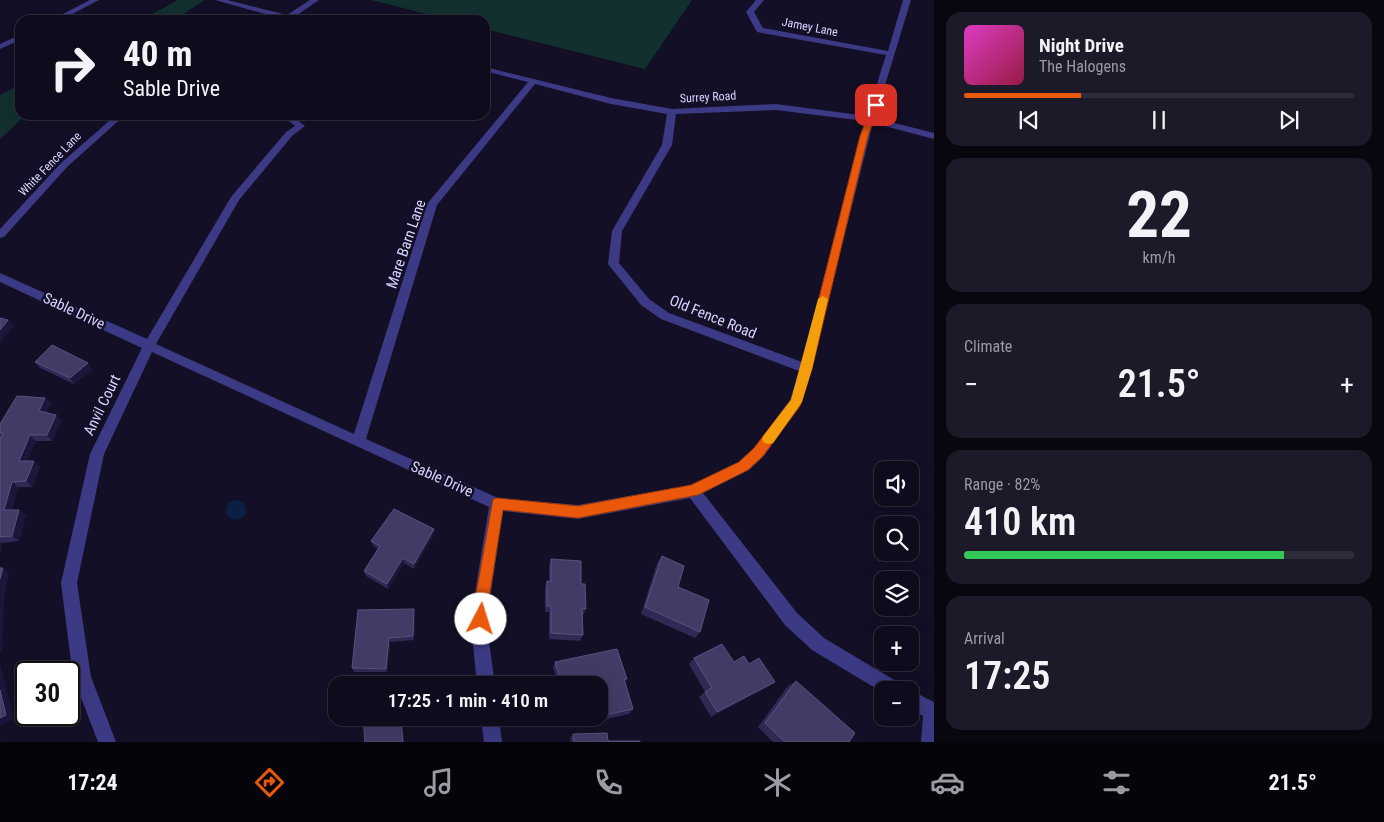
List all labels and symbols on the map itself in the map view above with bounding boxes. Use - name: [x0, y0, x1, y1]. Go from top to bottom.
- street label: Jamey Lane: [781, 15, 840, 39]
- pin: [855, 84, 897, 126]
- street label: Surrey Road: [679, 89, 737, 105]
- street label: White Fence Lane: [16, 129, 84, 199]
- street label: Mare Barn Lane: [382, 197, 430, 291]
- street label: Sable Drive: [40, 289, 108, 333]
- street label: Old Fence Road: [667, 291, 759, 343]
- street label: Anvil Court: [80, 372, 124, 438]
- street label: Sable Drive: [408, 457, 476, 501]
- position arrow: [454, 592, 506, 644]
- speed limit sign: 30: [15, 661, 80, 726]

